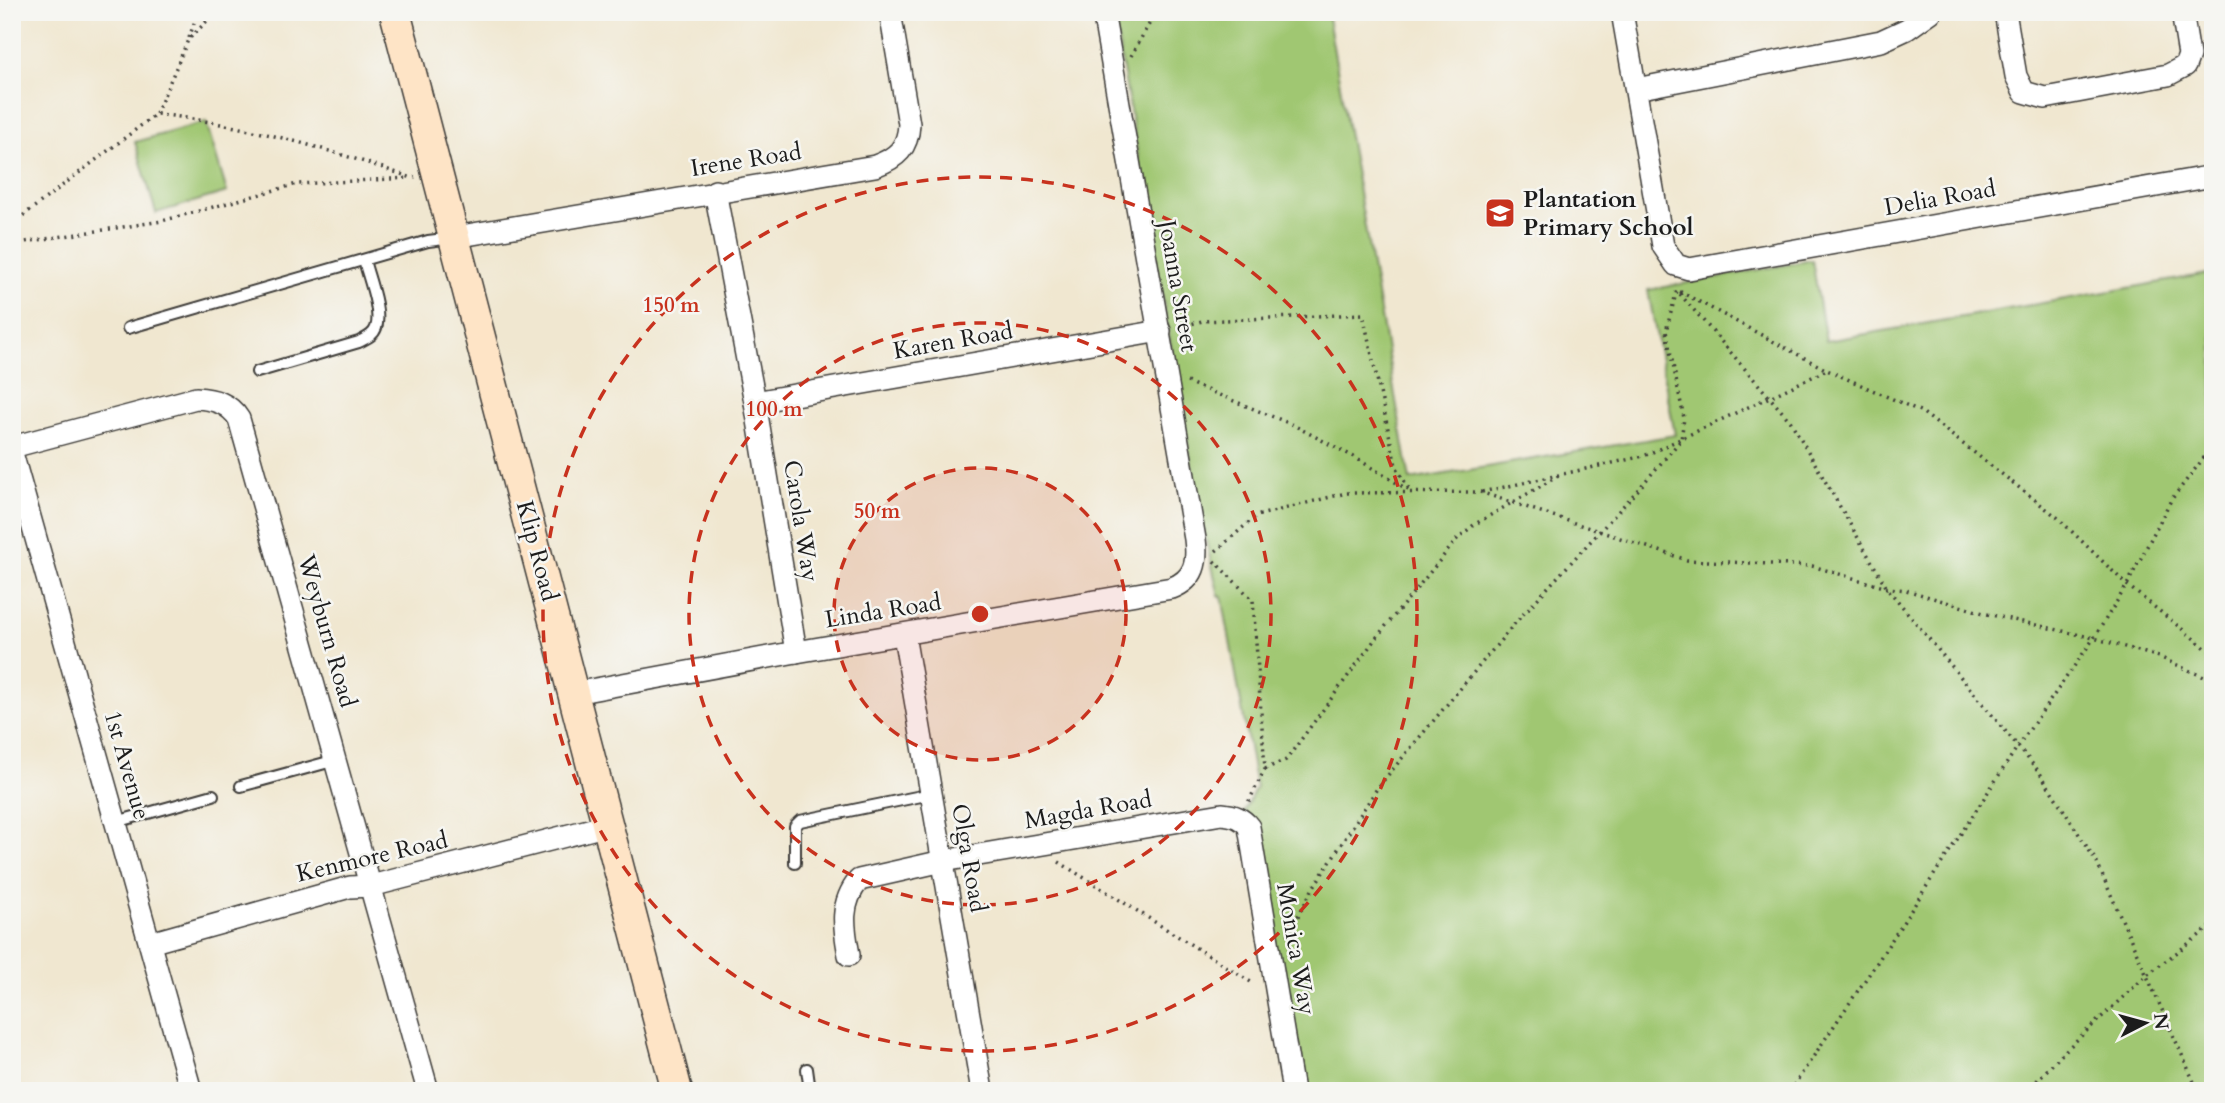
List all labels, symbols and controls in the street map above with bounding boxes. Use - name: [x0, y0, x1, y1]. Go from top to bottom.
- street label: Irene Road: [688, 135, 804, 185]
- street label: Delia Road: [1882, 172, 1999, 224]
- place label: Plantation Primary School: [1523, 183, 1694, 244]
- school or university icon: Plantation Primary School: [1483, 196, 1517, 230]
- street label: Joanna Street: [1150, 215, 1206, 355]
- text: 150 m: [642, 291, 700, 320]
- street label: Karen Road: [891, 314, 1016, 368]
- text: 100 m: [745, 395, 803, 424]
- street label: Carola Way: [775, 458, 827, 585]
- street label: Klip Road: [508, 497, 566, 605]
- text: 50 m: [854, 497, 901, 526]
- street label: Weyburn Road: [289, 550, 365, 712]
- street label: Linda Road: [823, 585, 944, 636]
- centre of rings: [968, 602, 992, 626]
- street label: 1st Avenue: [96, 707, 158, 823]
- street label: Magda Road: [1022, 783, 1154, 837]
- street label: Olga Road: [943, 801, 995, 915]
- street label: Kenmore Road: [293, 823, 451, 890]
- street label: Monica Way: [1268, 880, 1324, 1018]
- north arrow: [2110, 988, 2180, 1058]
- text: N: [2147, 1012, 2175, 1031]

